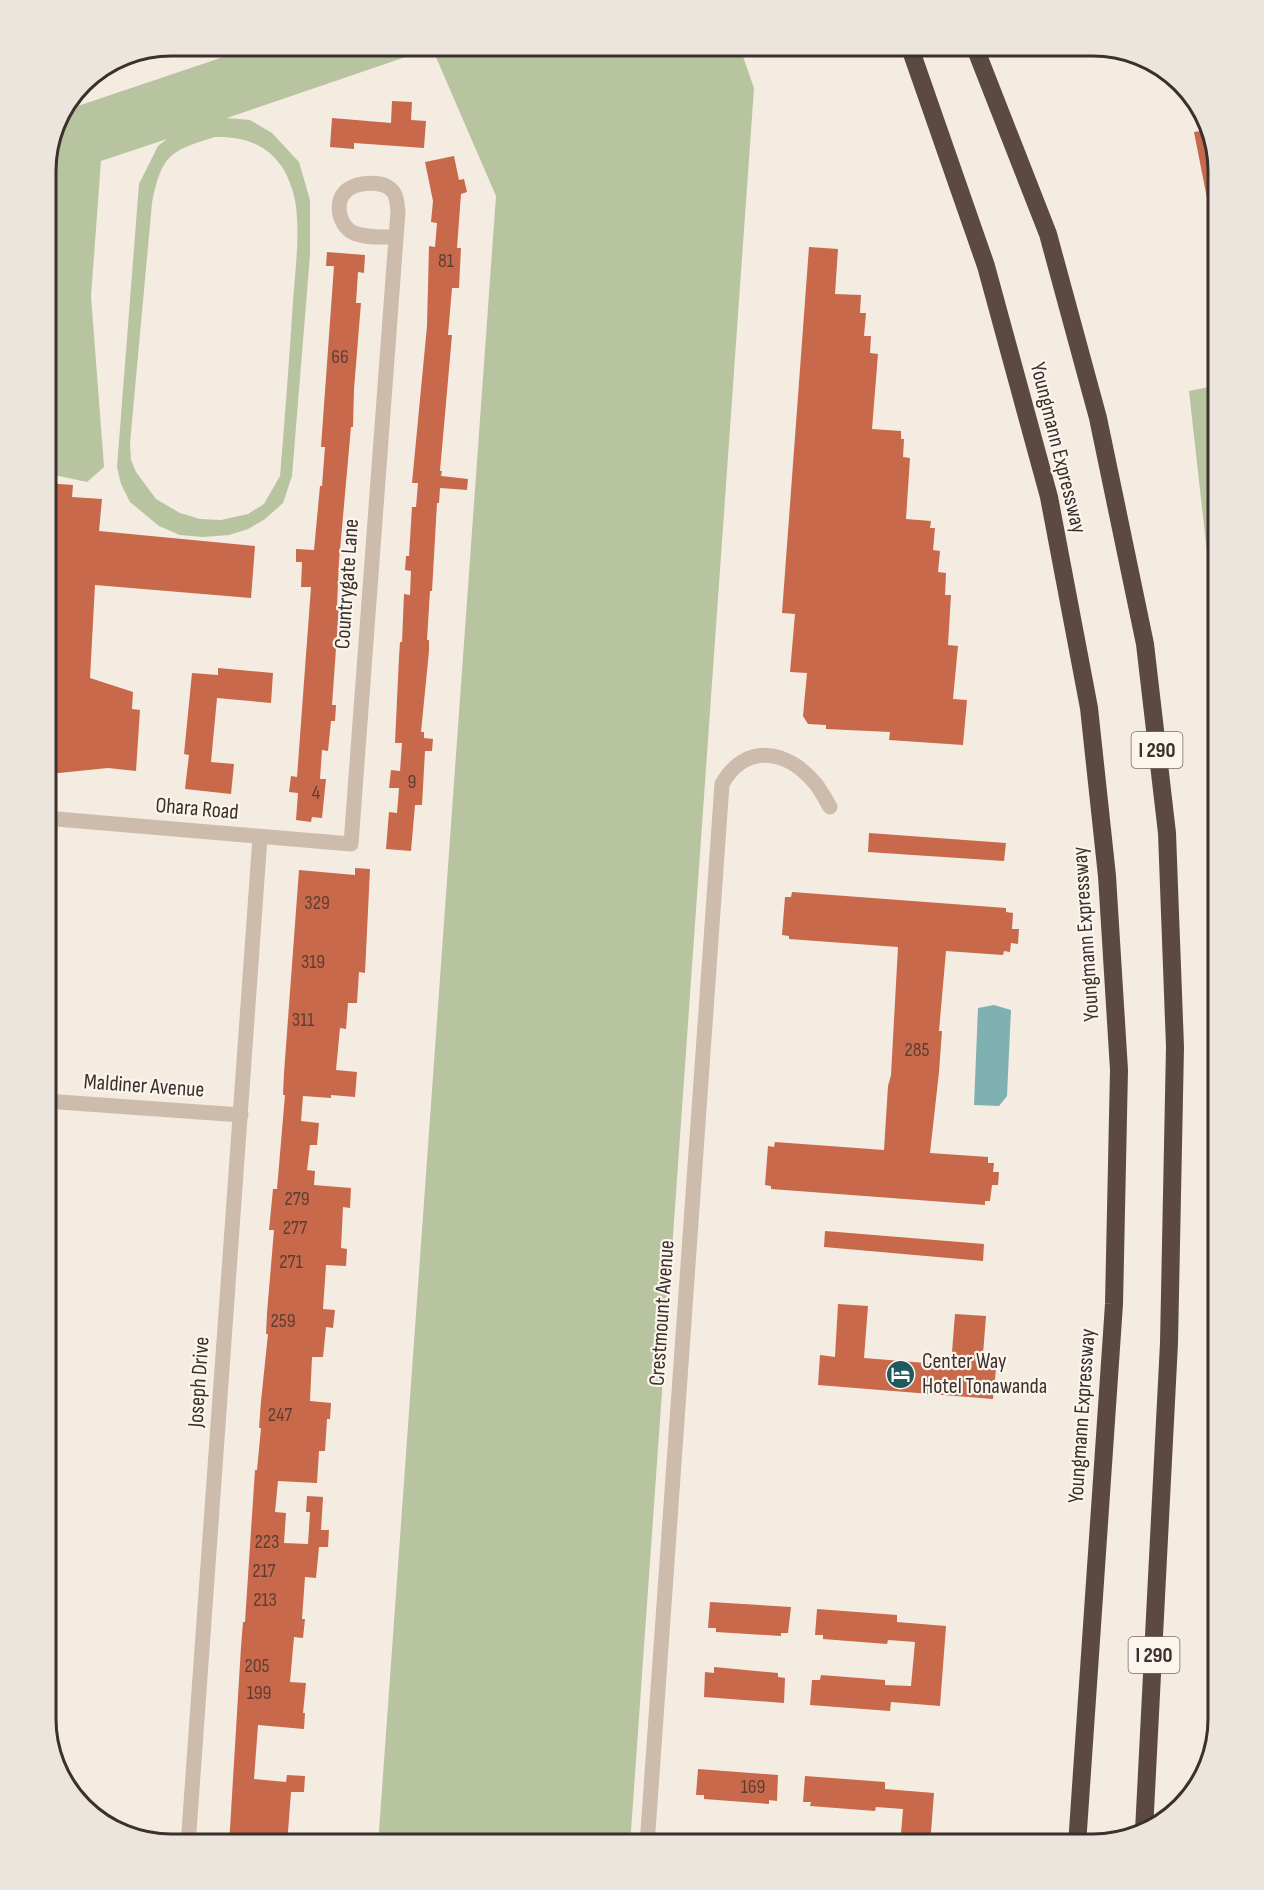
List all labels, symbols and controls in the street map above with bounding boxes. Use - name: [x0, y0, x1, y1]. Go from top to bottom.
- house number: 81: [438, 249, 454, 273]
- house number: 66: [331, 345, 349, 369]
- street label: Youngmann Expressway: [1024, 360, 1092, 537]
- street label: Countrygate Lane: [329, 518, 365, 650]
- road number: I 290: [1132, 732, 1182, 768]
- house number: 9: [408, 770, 416, 794]
- house number: 4: [312, 781, 320, 805]
- street label: Ohara Road: [154, 792, 240, 826]
- street label: Youngmann Expressway: [1066, 845, 1106, 1022]
- house number: 329: [304, 891, 330, 915]
- house number: 319: [301, 950, 325, 974]
- house number: 311: [292, 1008, 314, 1032]
- house number: 285: [904, 1038, 930, 1062]
- street label: Maldiner Avenue: [83, 1068, 205, 1104]
- house number: 279: [284, 1187, 310, 1211]
- house number: 277: [283, 1216, 307, 1240]
- street label: Crestmount Avenue: [643, 1239, 681, 1387]
- house number: 271: [279, 1250, 303, 1274]
- house number: 259: [270, 1309, 296, 1333]
- street label: Youngmann Expressway: [1062, 1327, 1102, 1504]
- street label: Joseph Drive: [182, 1336, 216, 1429]
- place label: Center Way Hotel Tonawanda: [922, 1348, 1047, 1400]
- hotel icon: Center Way Hotel Tonawanda: [885, 1358, 917, 1390]
- house number: 247: [268, 1403, 292, 1427]
- house number: 223: [255, 1530, 279, 1554]
- house number: 217: [252, 1559, 276, 1583]
- house number: 213: [253, 1588, 277, 1612]
- road number: I 290: [1128, 1637, 1180, 1673]
- house number: 205: [244, 1654, 270, 1678]
- house number: 199: [247, 1681, 271, 1705]
- house number: 169: [741, 1775, 765, 1799]

